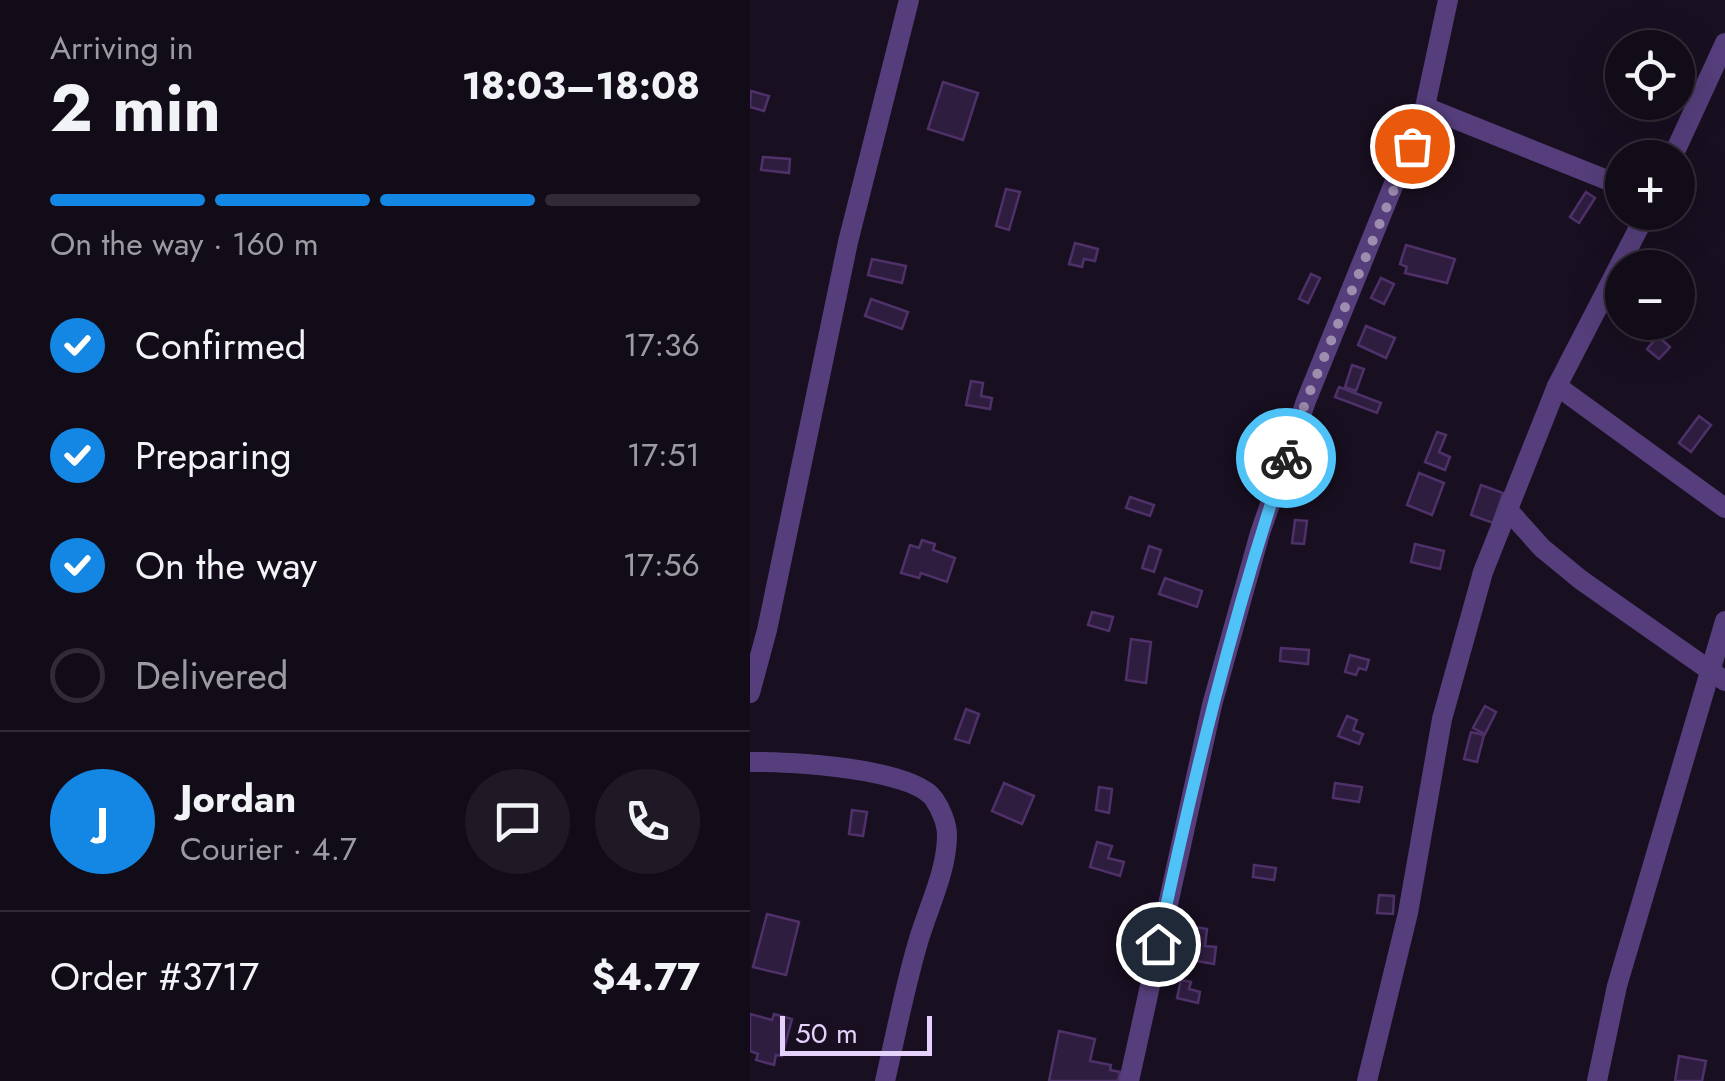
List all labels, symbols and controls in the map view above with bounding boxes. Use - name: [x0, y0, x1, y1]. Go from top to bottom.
- text: Arriving in: [50, 25, 194, 71]
- map controls: [1605, 30, 1695, 340]
- button: locate: [1605, 30, 1695, 120]
- text: 18:03–18:08: [462, 58, 700, 113]
- text: 2 min: [50, 61, 221, 155]
- pin: [1370, 104, 1455, 189]
- icon: bag: [1385, 119, 1440, 174]
- button: +: [1605, 140, 1695, 230]
- text: On the way · 160 m: [50, 221, 319, 267]
- button: −: [1605, 250, 1695, 340]
- icon: check: [50, 318, 105, 373]
- text: Confirmed: [135, 318, 306, 373]
- text: 17:36: [623, 322, 700, 368]
- courier: [1236, 408, 1336, 508]
- icon: check: [50, 428, 105, 483]
- text: Preparing: [135, 428, 292, 483]
- icon: bike: [1259, 431, 1314, 486]
- text: 17:51: [627, 432, 700, 478]
- icon: check: [50, 538, 105, 593]
- text: On the way: [135, 538, 317, 593]
- text: 17:56: [623, 542, 700, 588]
- text: Delivered: [135, 648, 288, 703]
- button: chat: [465, 769, 570, 874]
- button: phone: [595, 769, 700, 874]
- text: Jordan: [180, 771, 296, 826]
- text: J: [96, 794, 109, 849]
- text: Courier · 4.7: [180, 826, 357, 872]
- pin: [1116, 902, 1201, 987]
- icon: home: [1131, 917, 1186, 972]
- text: Order #3717: [50, 949, 259, 1004]
- text: $4.77: [592, 949, 700, 1004]
- scale bar: [780, 1011, 932, 1056]
- text: 50 m: [795, 1013, 858, 1054]

